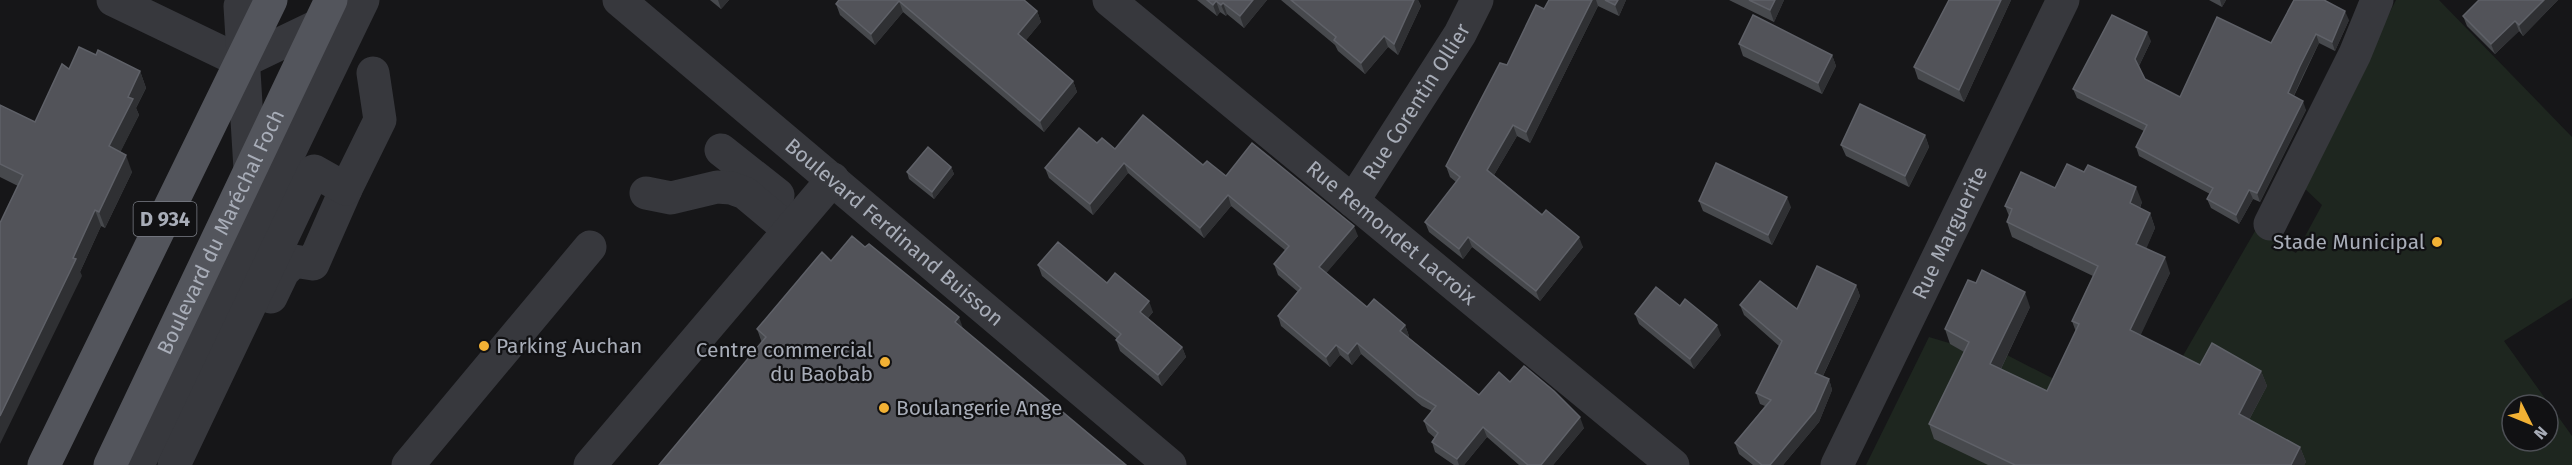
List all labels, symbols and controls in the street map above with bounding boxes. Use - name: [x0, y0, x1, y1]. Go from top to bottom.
- street label: Rue Corentin Ollier: [1357, 19, 1476, 185]
- street label: Boulevard du Maréchal Foch: [151, 105, 290, 359]
- street label: Boulevard Ferdinand Buisson: [780, 133, 1009, 332]
- street label: Rue Remondet Lacroix: [1301, 155, 1483, 311]
- street label: Rue Marguerite: [1906, 162, 1993, 304]
- road number: D 934: [134, 202, 196, 236]
- place label: Stade Municipal: [2273, 229, 2425, 255]
- marker: Stade Municipal: [2430, 235, 2444, 249]
- place label: Parking Auchan: [496, 333, 642, 359]
- place label: Centre commercial du Baobab: [696, 337, 873, 387]
- marker: Parking Auchan: [477, 339, 491, 353]
- marker: Centre commercial du Baobab: [878, 355, 892, 369]
- north arrow: [2500, 393, 2560, 453]
- place label: Boulangerie Ange: [896, 395, 1062, 421]
- marker: Boulangerie Ange: [877, 401, 891, 415]
- text: N: [2530, 423, 2551, 443]

